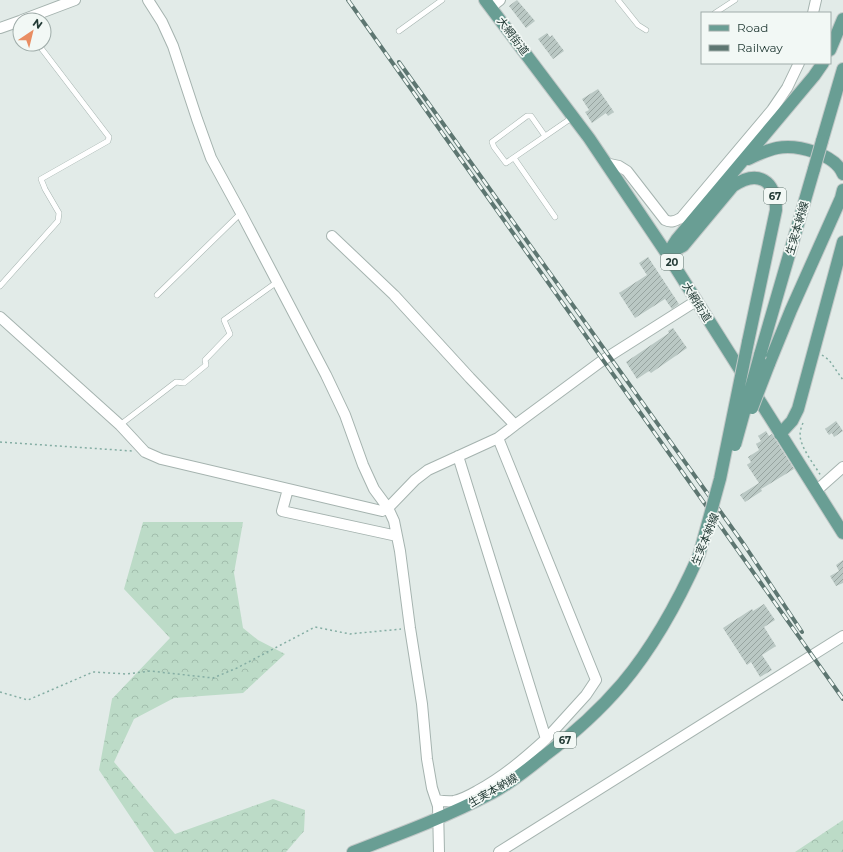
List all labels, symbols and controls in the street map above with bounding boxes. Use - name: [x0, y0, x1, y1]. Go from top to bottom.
- north arrow: [12, 12, 52, 52]
- legend: [701, 12, 831, 64]
- street label: 大網街道: [494, 14, 532, 58]
- text: N: [30, 16, 45, 32]
- text: Road: [737, 20, 768, 35]
- text: Railway: [737, 40, 783, 55]
- road number: 67: [764, 188, 786, 204]
- street label: 生実本納線: [783, 200, 811, 256]
- road number: 20: [661, 254, 683, 270]
- street label: 大網街道: [679, 280, 715, 324]
- street label: 生実本納線: [688, 511, 722, 567]
- road number: 67: [554, 732, 576, 748]
- street label: 生実本納線: [466, 770, 520, 810]

